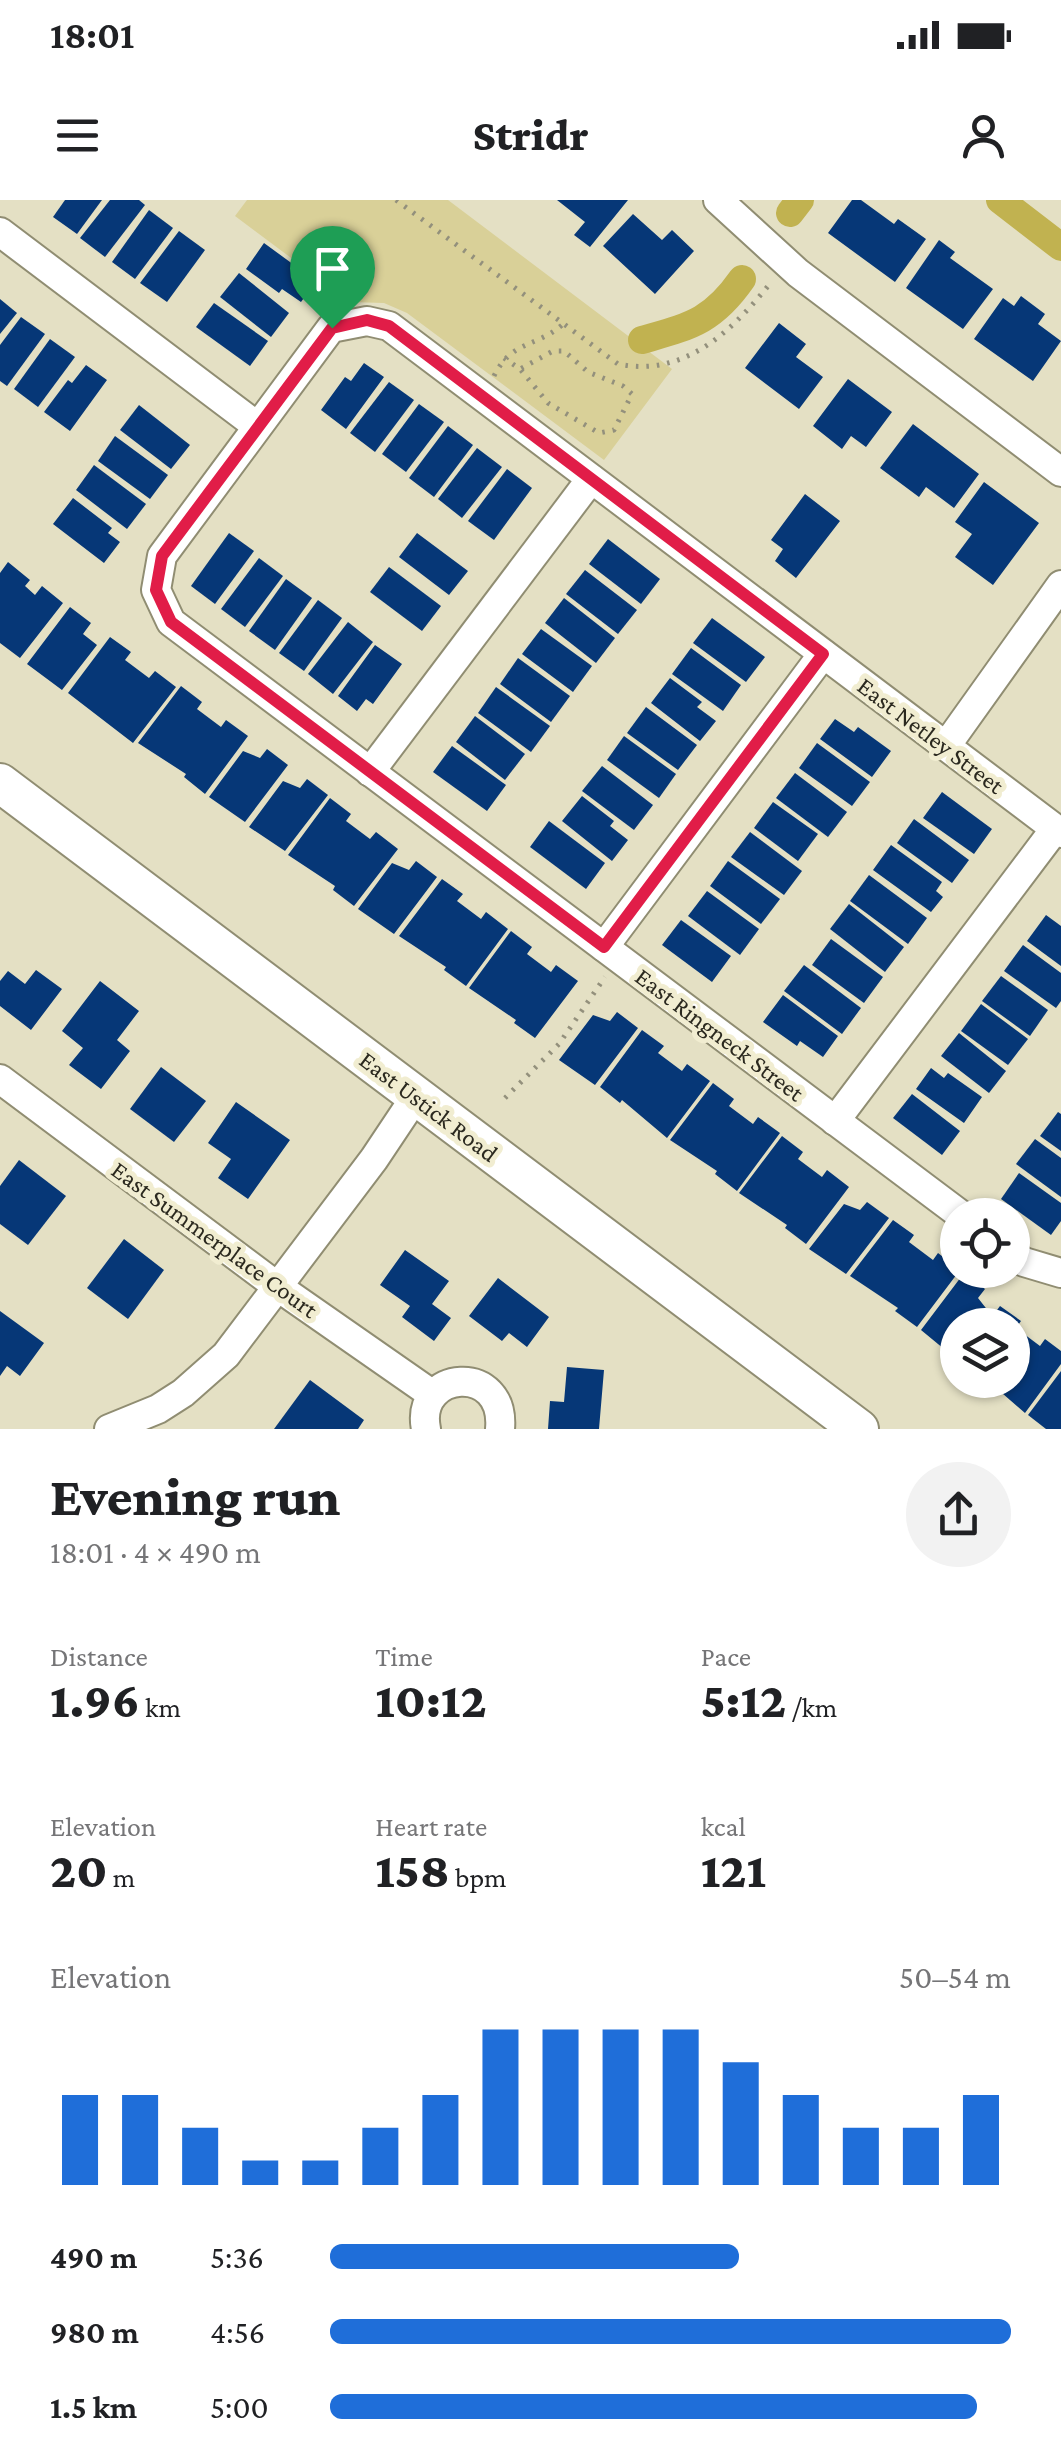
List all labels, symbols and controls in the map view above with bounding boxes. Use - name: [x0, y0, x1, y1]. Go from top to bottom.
- text: 18:01: [50, 14, 134, 56]
- icon: menu: [50, 108, 105, 163]
- icon: person: [956, 108, 1011, 163]
- text: Stridr: [472, 110, 589, 160]
- pin: [290, 226, 375, 329]
- icon: arrive: [305, 241, 360, 296]
- street label: East Netley Street: [852, 672, 1010, 800]
- street label: East Ringneck Street: [630, 962, 810, 1108]
- street label: East Ustick Road: [354, 1046, 503, 1167]
- street label: East Summerplace Court: [106, 1156, 323, 1324]
- map controls: [940, 1198, 1030, 1398]
- button: locate: [940, 1198, 1030, 1288]
- button: layers: [940, 1308, 1030, 1398]
- button: share: [906, 1462, 1011, 1567]
- text: Evening run: [50, 1466, 340, 1527]
- text: 18:01 · 4 × 490 m: [50, 1534, 261, 1570]
- text: Distance: [50, 1641, 148, 1672]
- text: Time: [375, 1641, 433, 1672]
- text: Pace: [701, 1641, 751, 1672]
- text: 1.96: [50, 1672, 140, 1728]
- text: 10:12: [375, 1672, 487, 1728]
- text: 5:12: [701, 1672, 786, 1728]
- text: km: [140, 1692, 181, 1723]
- text: /km: [786, 1692, 837, 1723]
- text: Elevation: [50, 1811, 156, 1842]
- text: Heart rate: [375, 1811, 487, 1842]
- text: kcal: [701, 1811, 746, 1842]
- text: 20: [50, 1842, 107, 1898]
- text: 158: [375, 1842, 450, 1898]
- text: 121: [701, 1842, 766, 1898]
- text: m: [107, 1862, 135, 1893]
- text: bpm: [450, 1862, 507, 1893]
- text: Elevation: [50, 1959, 171, 1995]
- text: 50–54 m: [899, 1959, 1011, 1995]
- text: 490 m: [50, 2239, 137, 2275]
- text: 5:36: [210, 2239, 264, 2275]
- text: 980 m: [50, 2314, 139, 2350]
- text: 4:56: [210, 2314, 265, 2350]
- text: 1.5 km: [50, 2389, 137, 2425]
- text: 5:00: [210, 2389, 269, 2425]

